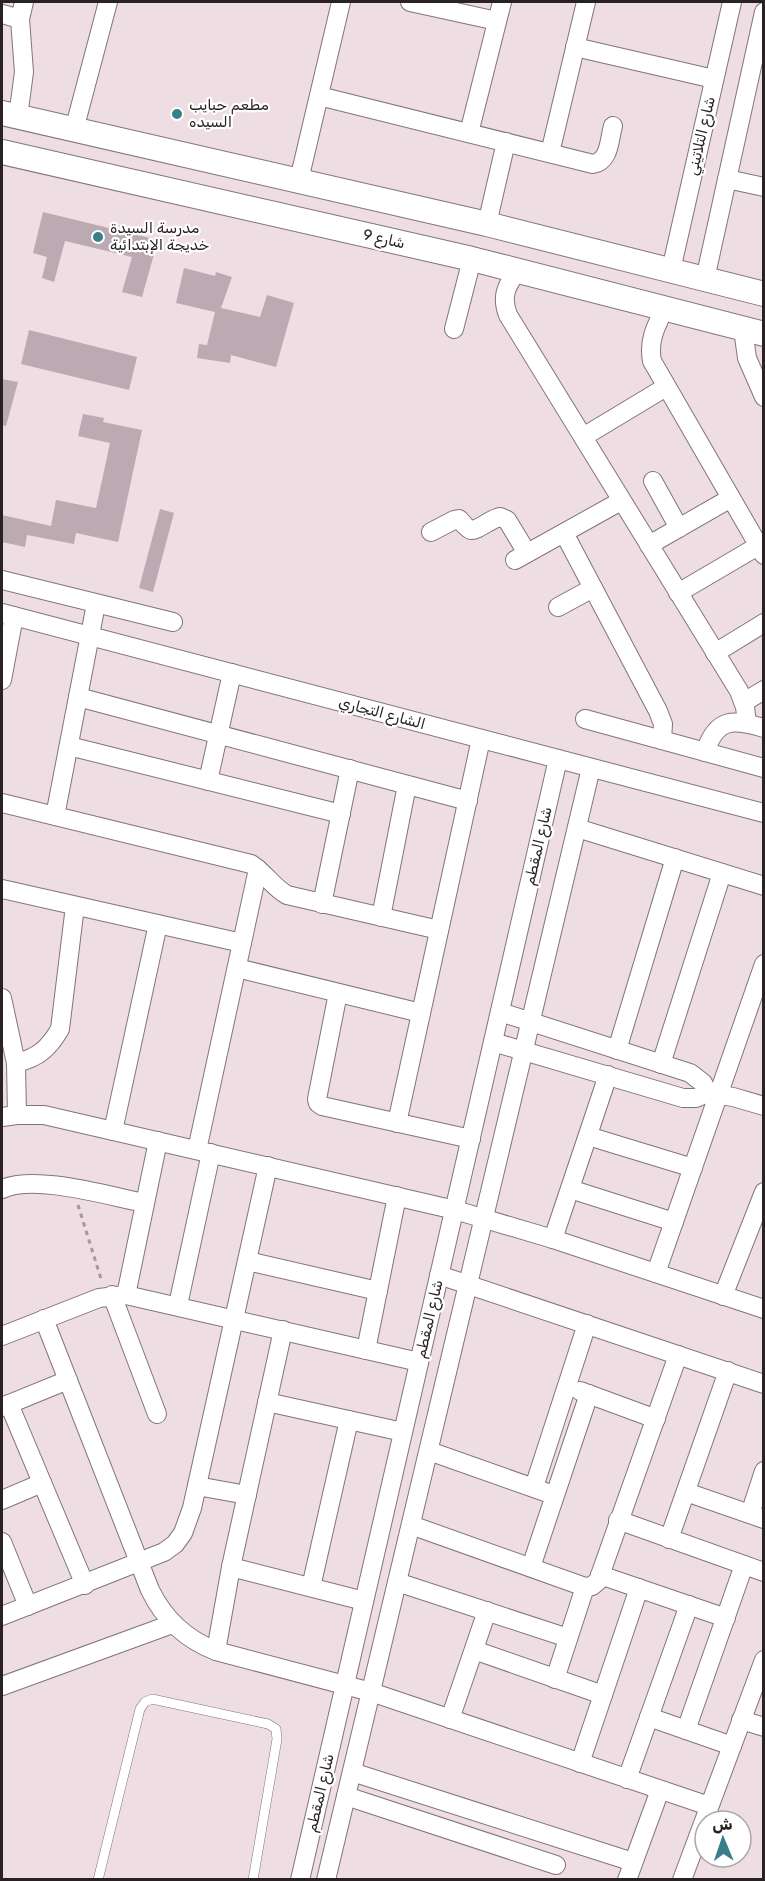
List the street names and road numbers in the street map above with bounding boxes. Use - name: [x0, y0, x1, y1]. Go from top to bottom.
- street label: شارع التلاتيني: [683, 95, 722, 178]
- street label: شارع 9: [361, 225, 407, 254]
- street label: الشارع التجاري: [336, 693, 427, 735]
- street label: شارع المقطم: [520, 805, 558, 887]
- street label: شارع المقطم: [411, 1278, 449, 1360]
- street label: شارع المقطم: [302, 1752, 340, 1834]

